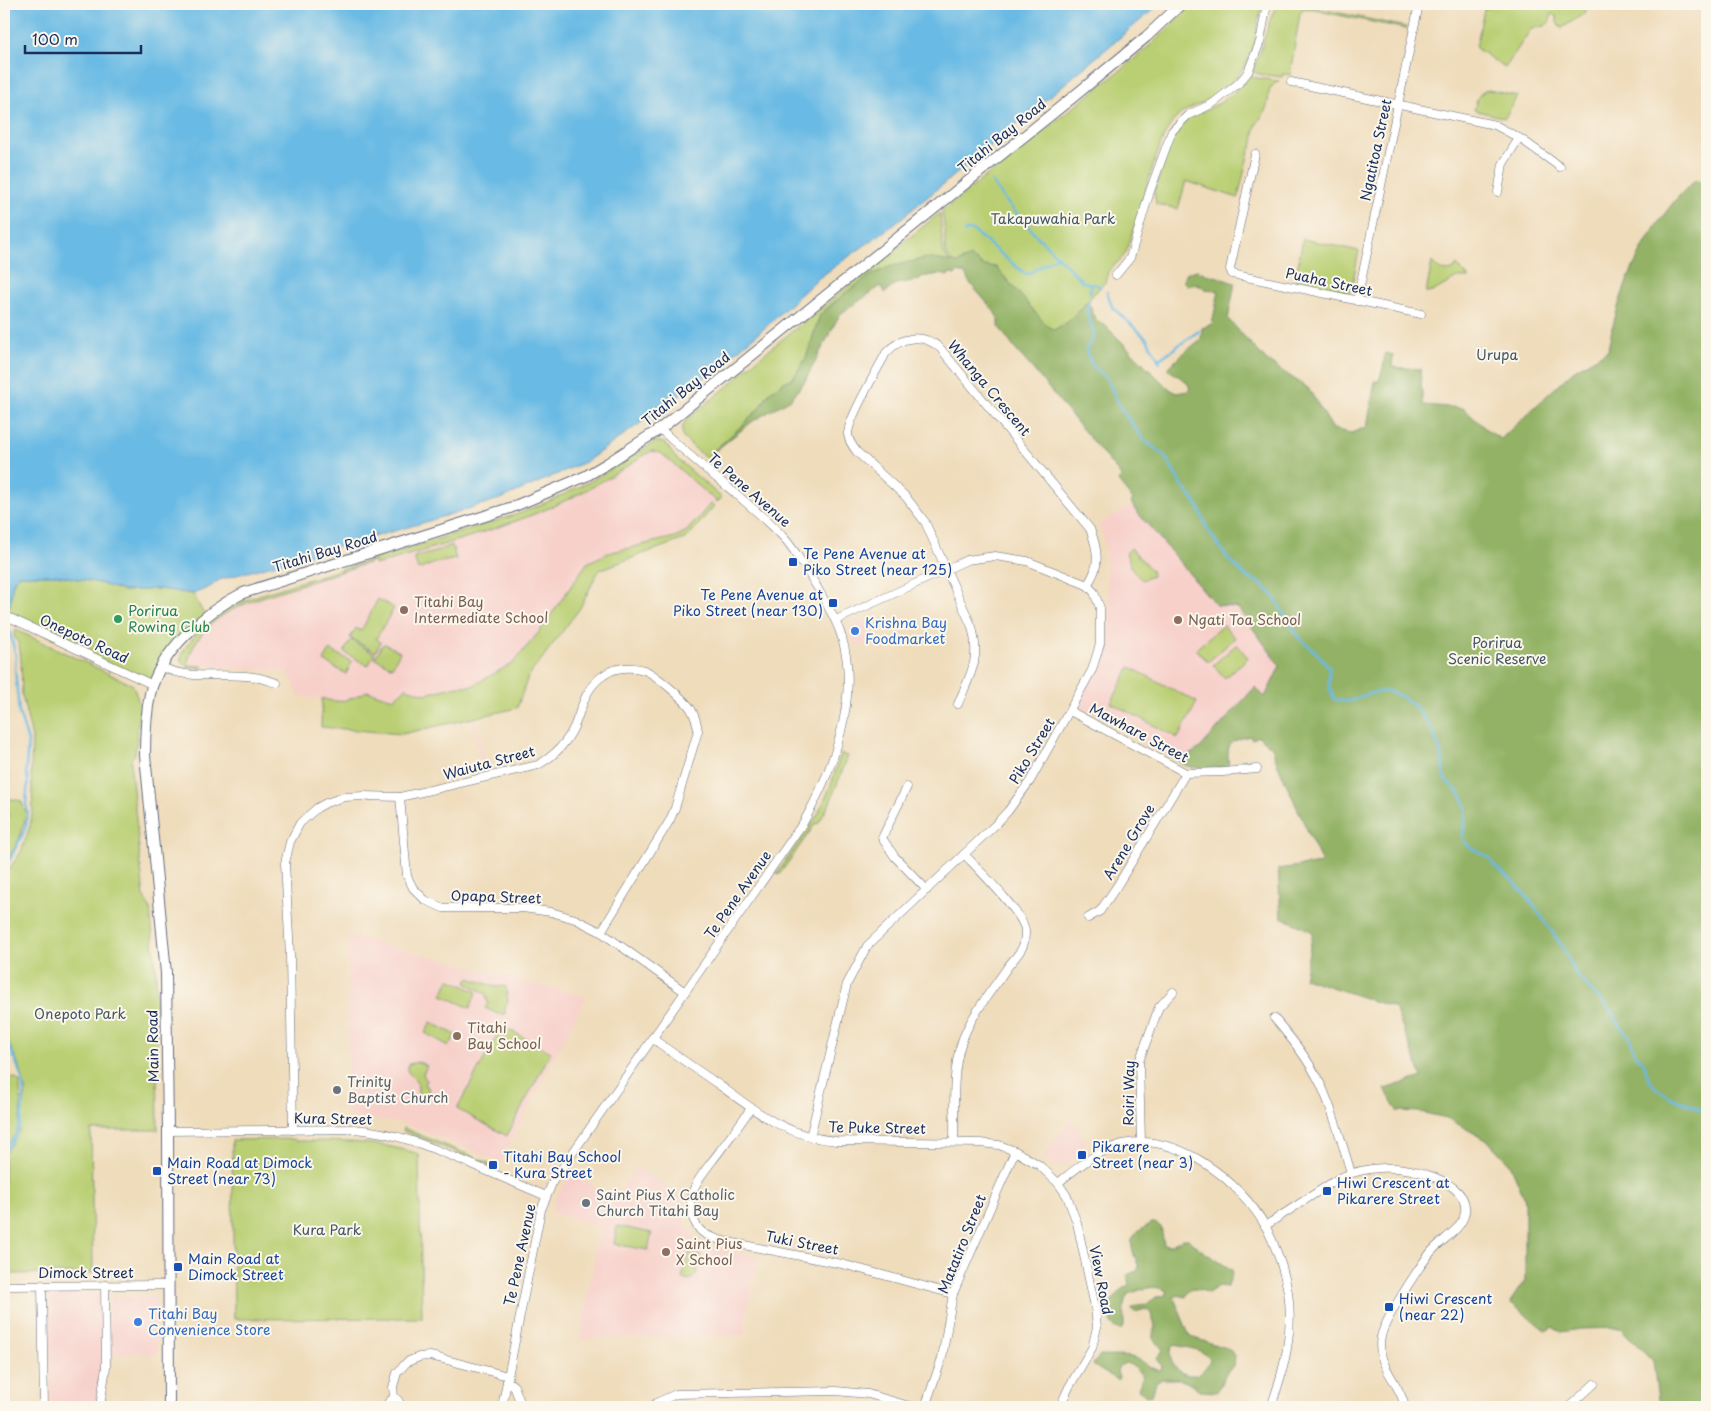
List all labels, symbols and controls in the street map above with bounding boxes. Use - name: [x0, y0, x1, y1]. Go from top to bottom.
- scale bar: [25, 22, 141, 54]
- text: 100 m: [32, 27, 78, 50]
- street label: Titahi Bay Road: [953, 93, 1050, 178]
- street label: Ngatitoa Street: [1354, 97, 1397, 203]
- park label: Takapuwahia Park: [990, 208, 1116, 229]
- street label: Puaha Street: [1284, 262, 1375, 301]
- street label: Whanga Crescent: [943, 335, 1036, 440]
- park label: Urupa: [1476, 344, 1518, 365]
- street label: Titahi Bay Road: [637, 346, 734, 431]
- street label: Te Pene Avenue: [703, 447, 796, 532]
- street label: Titahi Bay Road: [270, 526, 380, 577]
- place label: Te Pene Avenue at Piko Street (near 125): [803, 543, 952, 580]
- marker: Te Pene Avenue at Piko Street (near 125): [787, 556, 799, 568]
- place label: Te Pene Avenue at Piko Street (near 130): [673, 584, 823, 621]
- place label: Titahi Bay Intermediate School: [414, 591, 548, 628]
- marker: Te Pene Avenue at Piko Street (near 130): [827, 597, 839, 609]
- place label: Porirua Rowing Club: [128, 600, 210, 637]
- marker: Titahi Bay Intermediate School: [398, 604, 410, 616]
- street label: Onepoto Road: [36, 609, 132, 668]
- place label: Ngati Toa School: [1188, 609, 1301, 630]
- place label: Krishna Bay Foodmarket: [865, 612, 947, 649]
- marker: Porirua Rowing Club: [112, 613, 124, 625]
- marker: Ngati Toa School: [1172, 614, 1184, 626]
- marker: Krishna Bay Foodmarket: [849, 625, 861, 637]
- park label: Porirua Scenic Reserve: [1448, 632, 1546, 669]
- street label: Mawhare Street: [1086, 698, 1193, 768]
- street label: Piko Street: [1004, 713, 1060, 788]
- street label: Waiuta Street: [441, 740, 537, 785]
- street label: Arene Grove: [1098, 800, 1160, 884]
- street label: Te Pene Avenue: [699, 846, 776, 943]
- street label: Opapa Street: [450, 884, 542, 909]
- park label: Onepoto Park: [34, 1003, 126, 1024]
- street label: Main Road: [141, 1010, 164, 1082]
- place label: Titahi Bay School: [467, 1017, 541, 1054]
- marker: Titahi Bay School: [451, 1030, 463, 1042]
- street label: Roiri Way: [1117, 1060, 1140, 1126]
- place label: Trinity Baptist Church: [347, 1071, 448, 1108]
- marker: Trinity Baptist Church: [331, 1084, 343, 1096]
- street label: Kura Street: [294, 1107, 373, 1130]
- street label: Te Puke Street: [828, 1116, 926, 1139]
- place label: Pikarere Street (near 3): [1092, 1136, 1193, 1173]
- place label: Titahi Bay School - Kura Street: [503, 1146, 621, 1183]
- marker: Pikarere Street (near 3): [1076, 1149, 1088, 1161]
- place label: Main Road at Dimock Street (near 73): [167, 1152, 312, 1189]
- marker: Titahi Bay School - Kura Street: [487, 1159, 499, 1171]
- marker: Main Road at Dimock Street (near 73): [151, 1165, 163, 1177]
- place label: Hiwi Crescent at Pikarere Street: [1337, 1172, 1450, 1209]
- place label: Saint Pius X Catholic Church Titahi Bay: [596, 1184, 735, 1221]
- marker: Hiwi Crescent at Pikarere Street: [1321, 1185, 1333, 1197]
- street label: Matatiro Street: [932, 1191, 991, 1297]
- marker: Saint Pius X Catholic Church Titahi Bay: [580, 1197, 592, 1209]
- street label: Te Pene Avenue: [498, 1202, 541, 1308]
- park label: Kura Park: [293, 1219, 362, 1240]
- street label: Tuki Street: [764, 1225, 841, 1260]
- place label: Saint Pius X School: [676, 1233, 742, 1270]
- street label: View Road: [1084, 1243, 1119, 1316]
- marker: Saint Pius X School: [660, 1246, 672, 1258]
- place label: Main Road at Dimock Street: [188, 1248, 284, 1285]
- marker: Main Road at Dimock Street: [172, 1261, 184, 1273]
- street label: Dimock Street: [38, 1262, 134, 1283]
- place label: Hiwi Crescent (near 22): [1399, 1288, 1492, 1325]
- marker: Hiwi Crescent (near 22): [1383, 1301, 1395, 1313]
- place label: Titahi Bay Convenience Store: [148, 1303, 270, 1340]
- marker: Titahi Bay Convenience Store: [132, 1316, 144, 1328]

